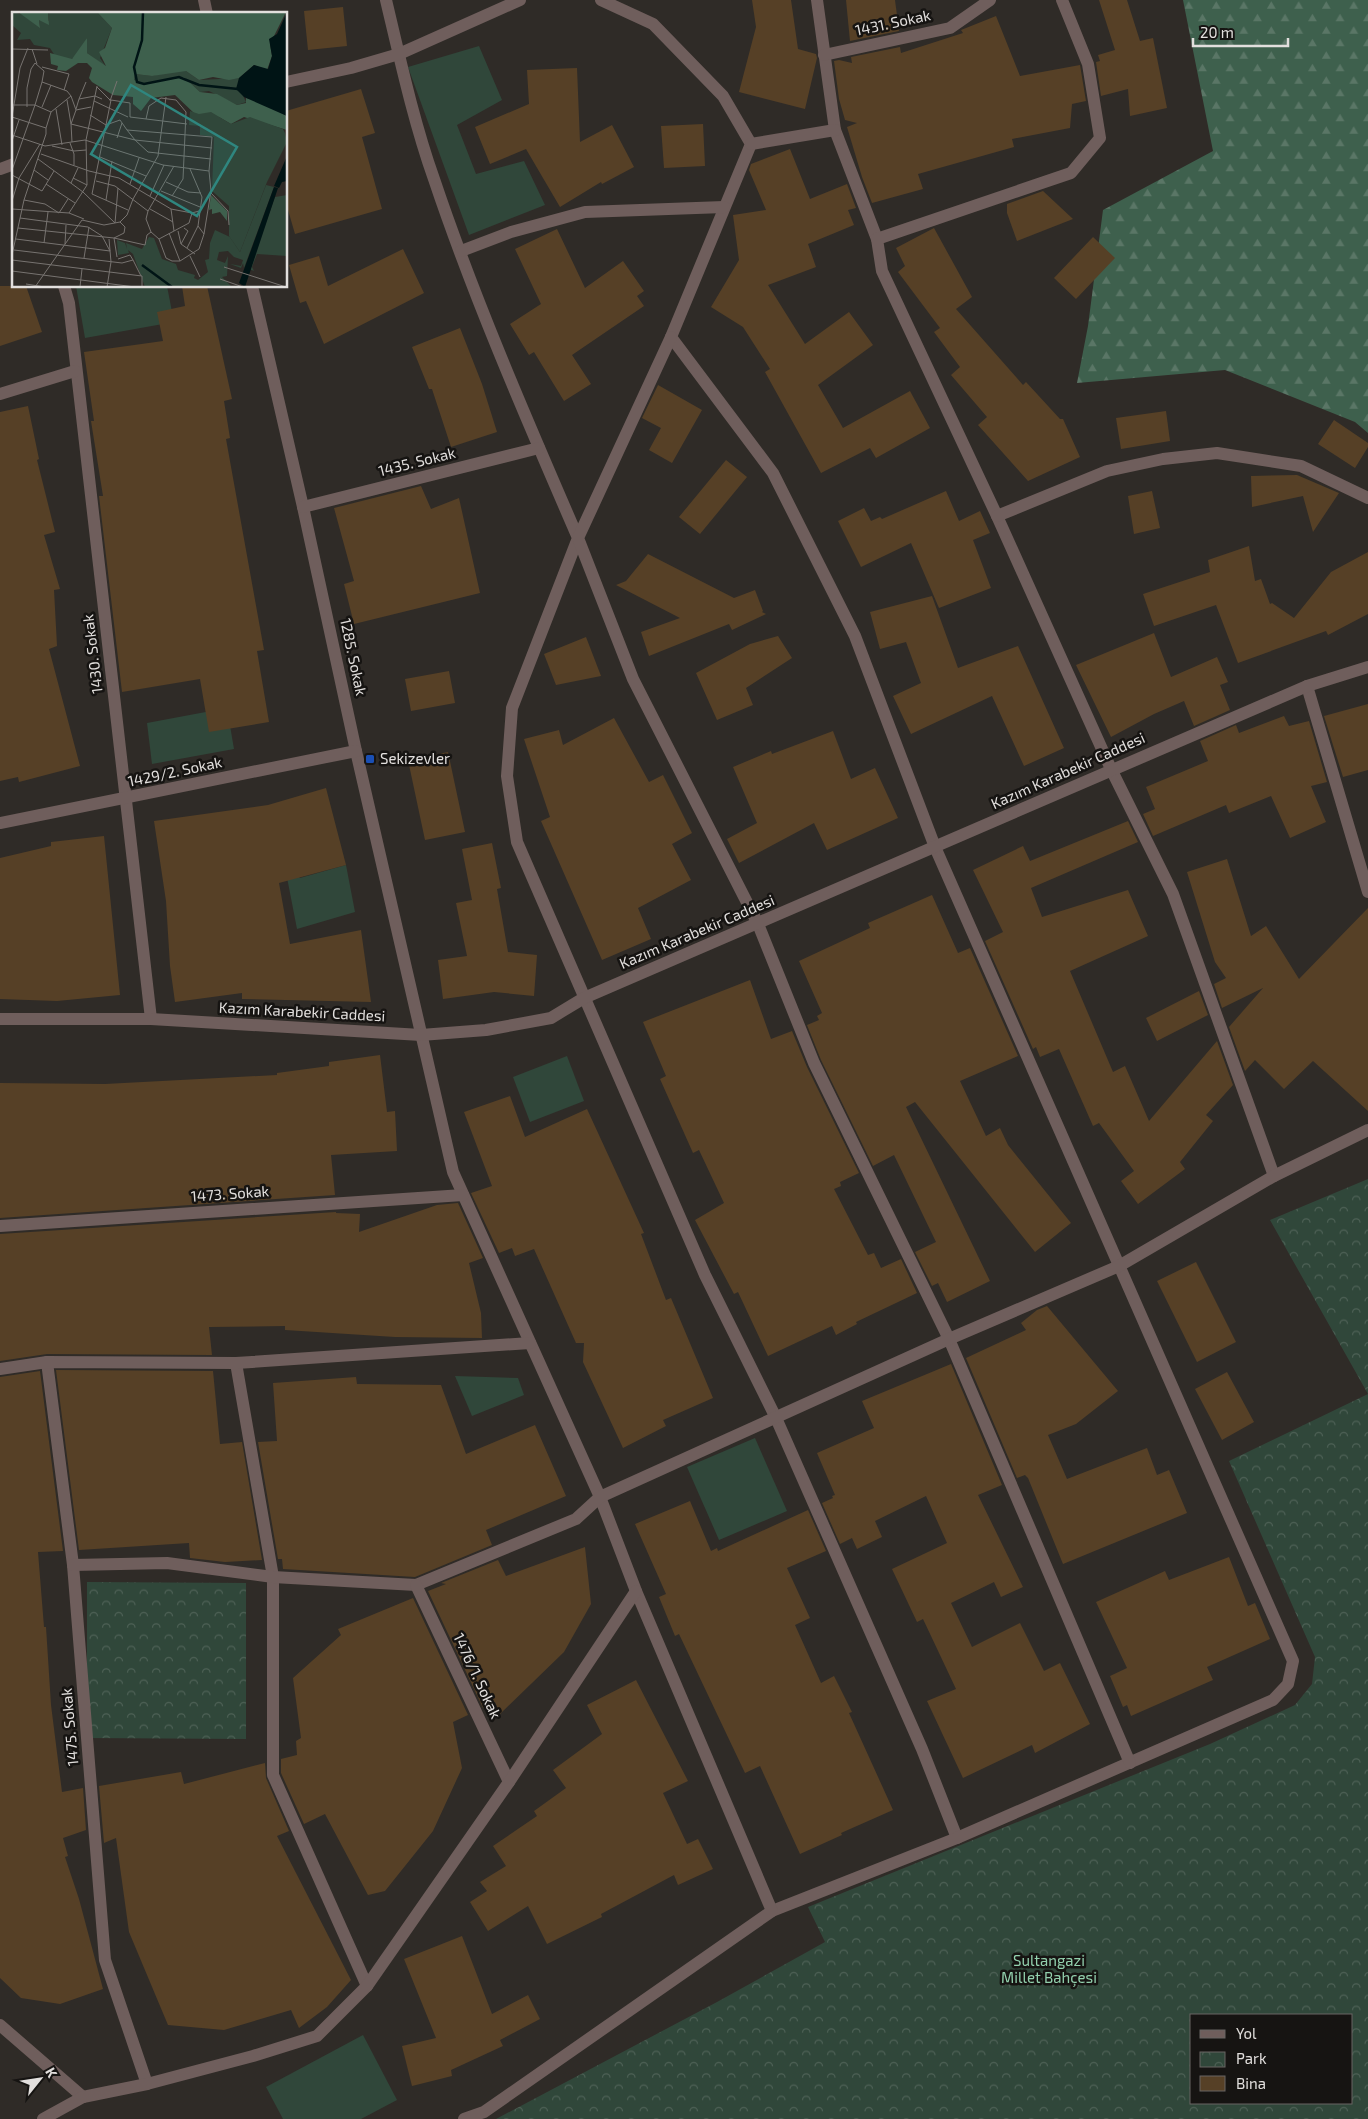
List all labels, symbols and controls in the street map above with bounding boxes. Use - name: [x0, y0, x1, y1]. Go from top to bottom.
- street label: 1431. Sokak: [853, 5, 933, 39]
- inset map: [12, 12, 288, 288]
- scale bar: [1193, 15, 1288, 47]
- text: 20 m: [1200, 23, 1234, 41]
- street label: 1435. Sokak: [376, 443, 458, 479]
- street label: 1430. Sokak: [78, 613, 106, 695]
- street label: 1285. Sokak: [337, 616, 371, 698]
- street label: Kazım Karabekir Caddesi: [988, 728, 1147, 812]
- place label: Sekizevler: [380, 749, 450, 767]
- street label: 1429/2. Sokak: [126, 752, 224, 790]
- marker: Sekizevler: [364, 753, 376, 765]
- street label: Kazım Karabekir Caddesi: [616, 890, 777, 972]
- street label: Kazım Karabekir Caddesi: [218, 998, 386, 1024]
- street label: 1473. Sokak: [190, 1181, 270, 1205]
- street label: 1476/1. Sokak: [450, 1630, 506, 1722]
- street label: 1475. Sokak: [57, 1687, 81, 1767]
- park label: Sultangazi Millet Bahçesi: [1001, 1951, 1097, 1987]
- legend: [1190, 2014, 1353, 2104]
- text: Yol: [1236, 2024, 1257, 2042]
- text: Park: [1236, 2049, 1267, 2067]
- north arrow: [15, 2054, 65, 2104]
- text: K: [42, 2064, 61, 2080]
- text: Bina: [1236, 2074, 1266, 2092]

